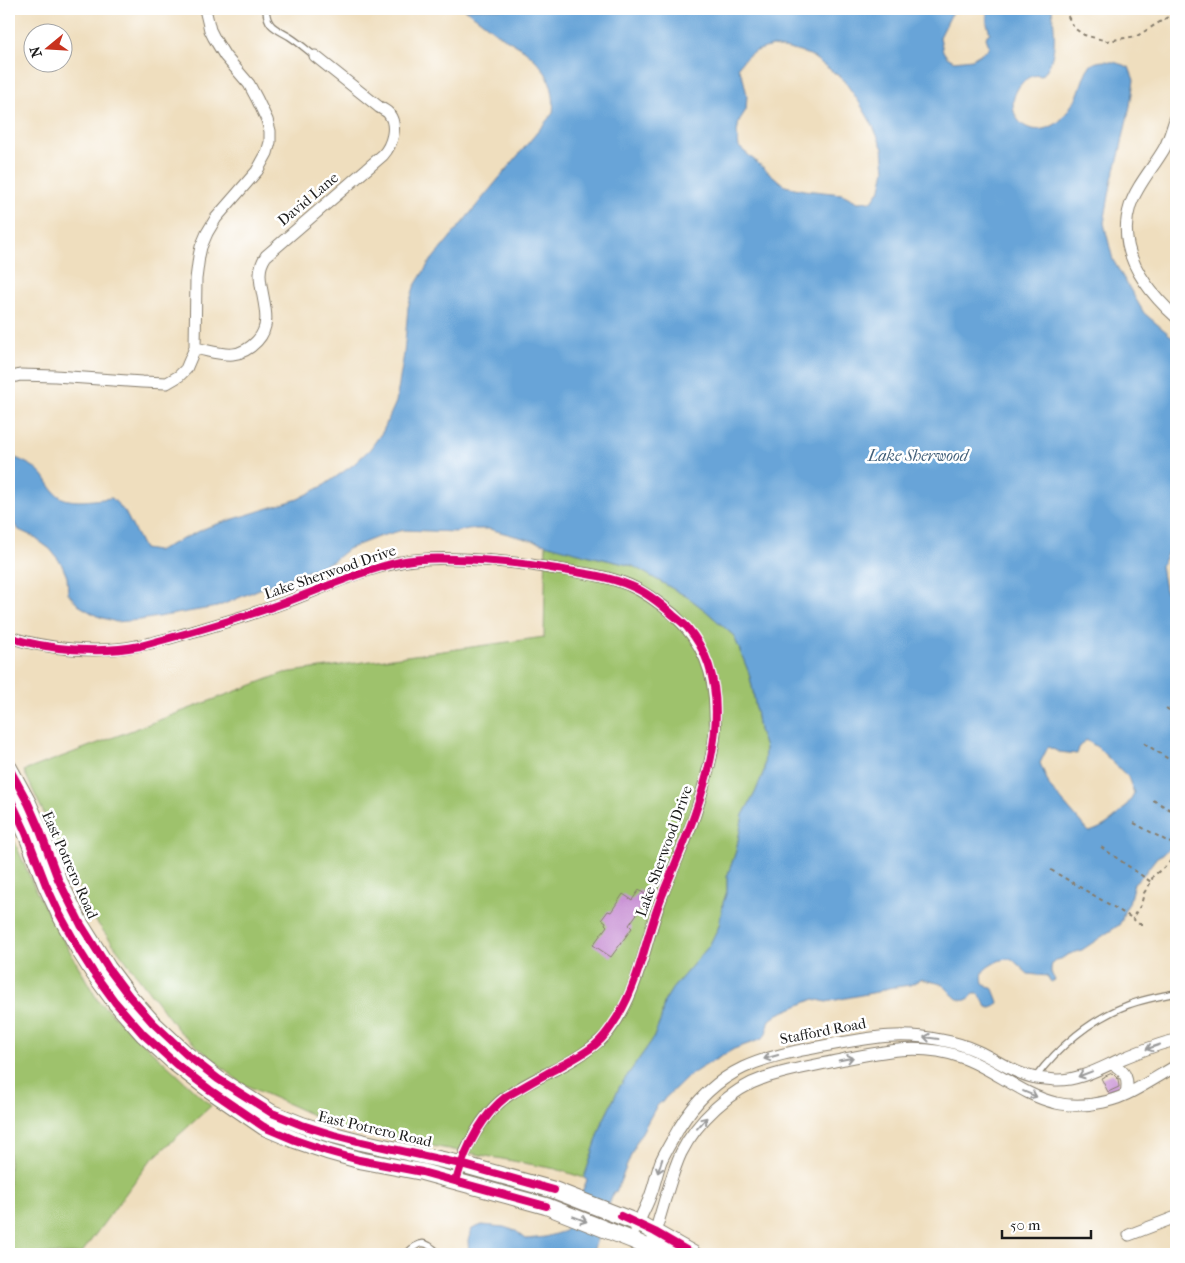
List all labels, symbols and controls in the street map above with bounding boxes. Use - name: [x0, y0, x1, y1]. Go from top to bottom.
- north arrow: [22, 22, 72, 72]
- text: N: [26, 44, 46, 60]
- street label: David Lane: [274, 168, 342, 229]
- water label: Lake Sherwood: [867, 446, 970, 465]
- street label: Lake Sherwood Drive: [262, 541, 399, 603]
- street label: Lake Sherwood Drive: [632, 782, 696, 919]
- street label: East Potrero Road: [38, 808, 102, 922]
- street label: Stafford Road: [778, 1014, 868, 1048]
- one-way arrow: [924, 1033, 940, 1043]
- one-way arrow: [1146, 1043, 1161, 1052]
- one-way arrow: [764, 1053, 780, 1063]
- one-way arrow: [838, 1054, 854, 1063]
- one-way arrow: [1078, 1070, 1093, 1080]
- one-way arrow: [1022, 1089, 1037, 1099]
- street label: East Potrero Road: [316, 1107, 434, 1151]
- one-way arrow: [696, 1117, 708, 1130]
- one-way arrow: [655, 1158, 664, 1174]
- scale bar: [1002, 1208, 1091, 1240]
- one-way arrow: [572, 1215, 588, 1224]
- text: 50 m: [1010, 1216, 1041, 1234]

